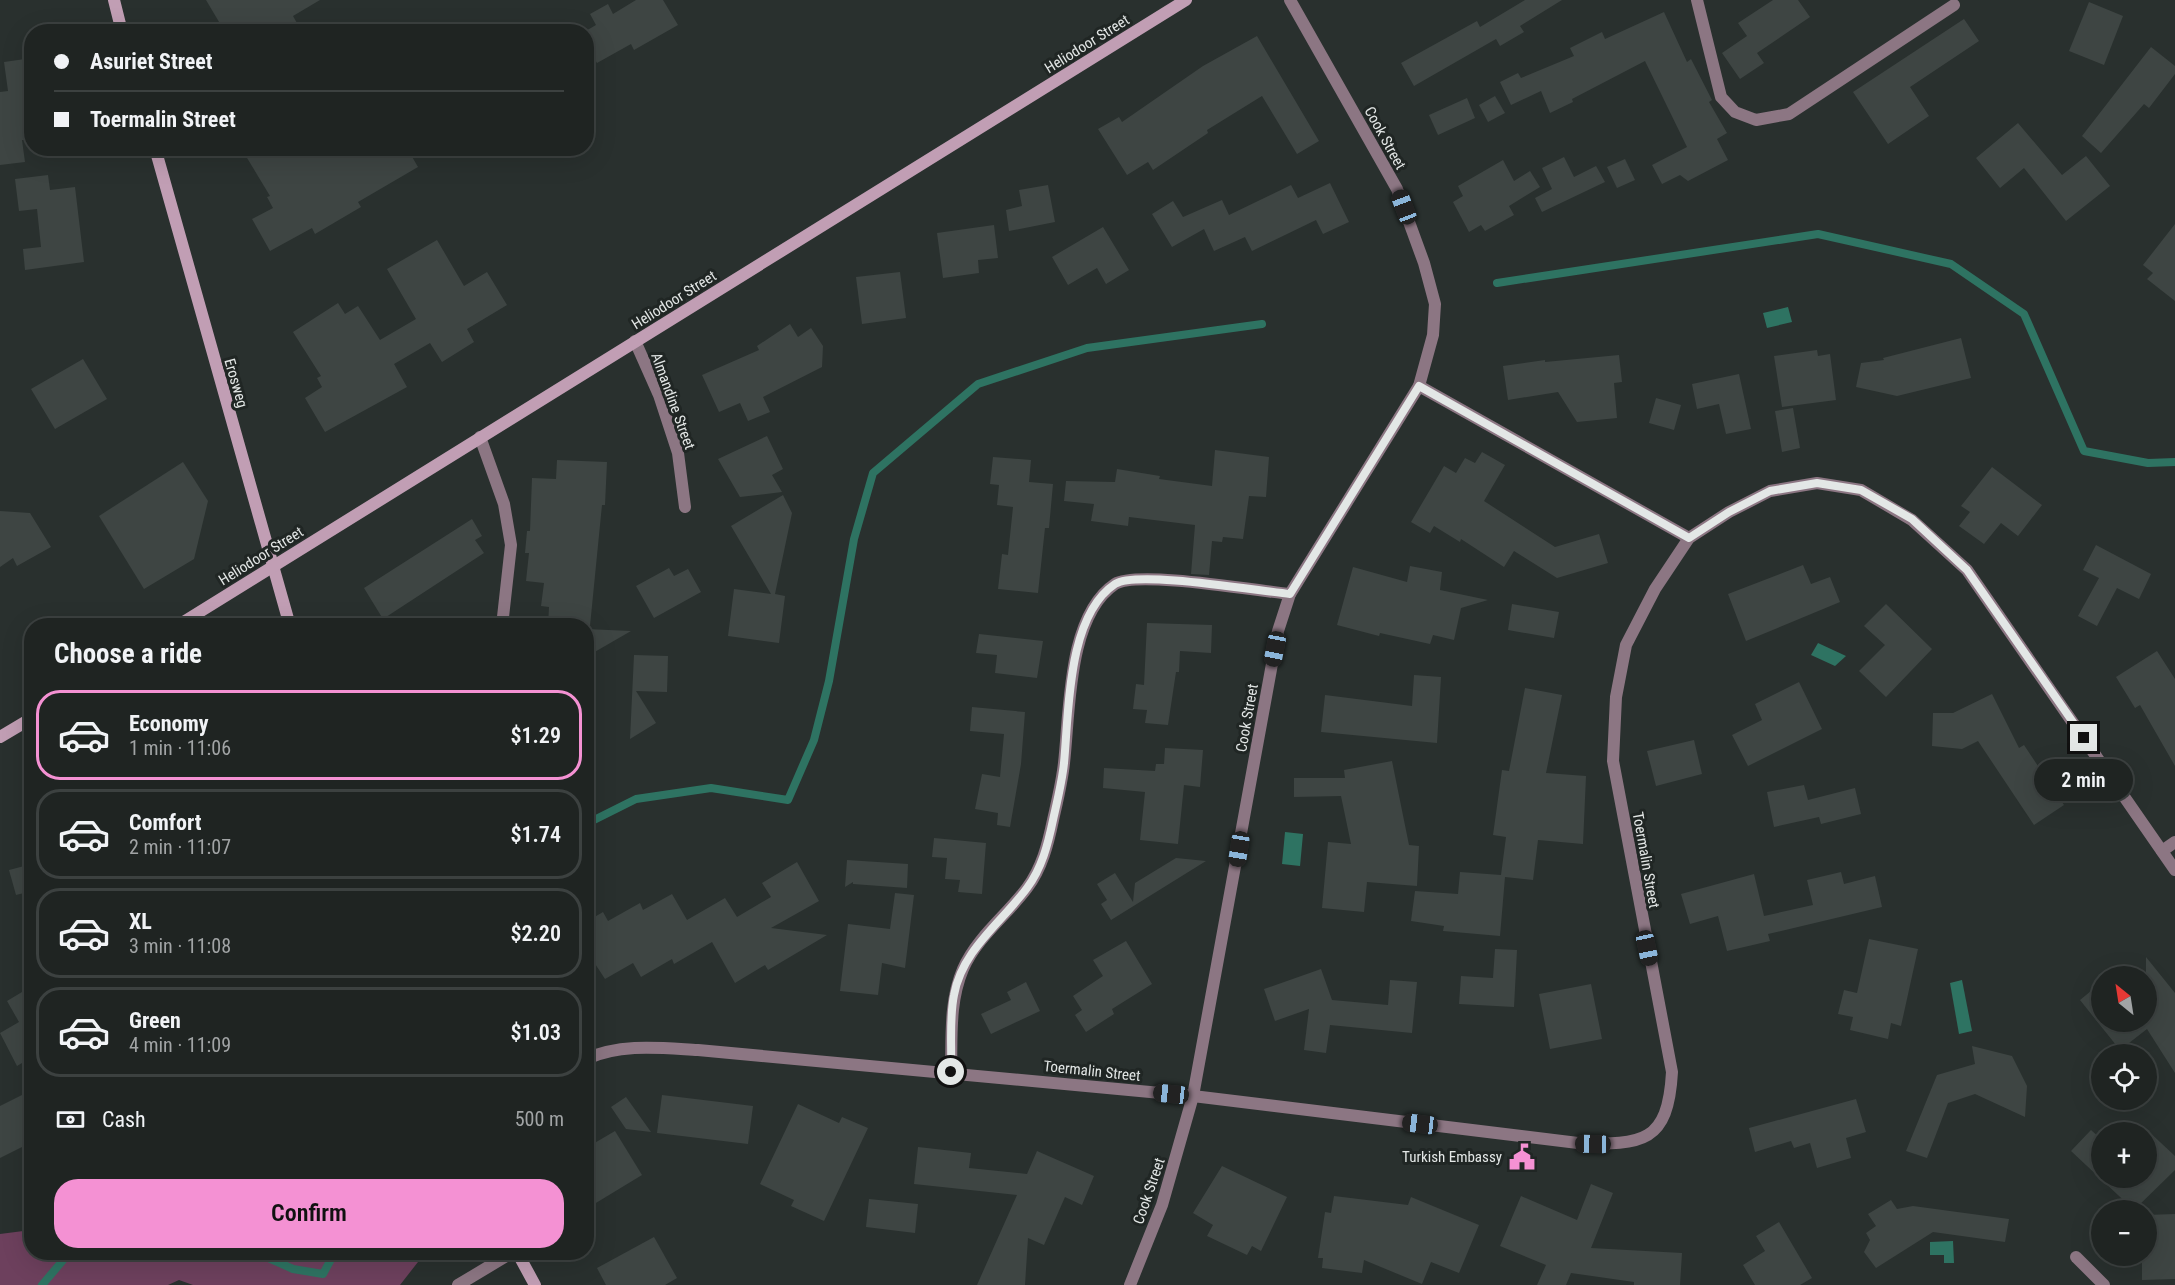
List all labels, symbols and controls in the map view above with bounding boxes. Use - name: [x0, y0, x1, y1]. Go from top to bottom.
- street label: Heliodoor Street: [1041, 11, 1133, 77]
- text: Asuriet Street: [90, 49, 213, 74]
- street label: Cook Street: [1360, 103, 1410, 173]
- text: Toermalin Street: [90, 107, 236, 132]
- car: [1389, 187, 1419, 227]
- street label: Heliodoor Street: [628, 267, 720, 333]
- street label: Almandine Street: [647, 350, 699, 452]
- street label: Erosweg: [220, 356, 252, 410]
- street label: Heliodoor Street: [215, 523, 307, 589]
- car: [1263, 630, 1287, 668]
- text: Choose a ride: [54, 638, 202, 670]
- street label: Cook Street: [1232, 682, 1262, 754]
- icon: car: [57, 708, 111, 762]
- text: Economy: [129, 711, 209, 736]
- text: $1.29: [510, 723, 561, 748]
- route end: [2070, 724, 2097, 751]
- text: 1 min · 11:06: [129, 736, 231, 760]
- callout: 2 min: [2034, 759, 2134, 801]
- text: 2 min: [2061, 768, 2106, 792]
- icon: car: [57, 807, 111, 861]
- text: Comfort: [129, 810, 202, 835]
- street label: Toermalin Street: [1629, 810, 1663, 910]
- text: $1.74: [510, 822, 561, 847]
- car: [1227, 830, 1251, 868]
- text: 2 min · 11:07: [129, 835, 231, 859]
- icon: car: [57, 906, 111, 960]
- text: XL: [129, 909, 152, 934]
- text: $2.20: [510, 921, 561, 946]
- car: [1634, 929, 1660, 967]
- text: 3 min · 11:08: [129, 934, 231, 958]
- north arrow: [2091, 966, 2157, 1032]
- map controls: [2091, 966, 2157, 1266]
- icon: car: [57, 1005, 111, 1059]
- text: Green: [129, 1008, 181, 1033]
- text: $1.03: [510, 1020, 561, 1045]
- text: 4 min · 11:09: [129, 1033, 231, 1057]
- button: locate: [2091, 1044, 2157, 1110]
- street label: Toermalin Street: [1043, 1057, 1141, 1085]
- route start: [937, 1058, 964, 1085]
- car: [1152, 1083, 1190, 1105]
- icon: cash: [54, 1103, 87, 1136]
- text: Cash: [102, 1107, 146, 1132]
- text: 500 m: [515, 1107, 564, 1131]
- car: [1401, 1113, 1439, 1135]
- button: +: [2091, 1122, 2157, 1188]
- car: [1575, 1135, 1611, 1153]
- public building icon: Turkish Embassy: [1507, 1142, 1537, 1172]
- place label: Turkish Embassy: [1402, 1148, 1502, 1166]
- street label: Cook Street: [1129, 1155, 1169, 1227]
- button: Confirm: [54, 1179, 564, 1248]
- button: −: [2091, 1200, 2157, 1266]

